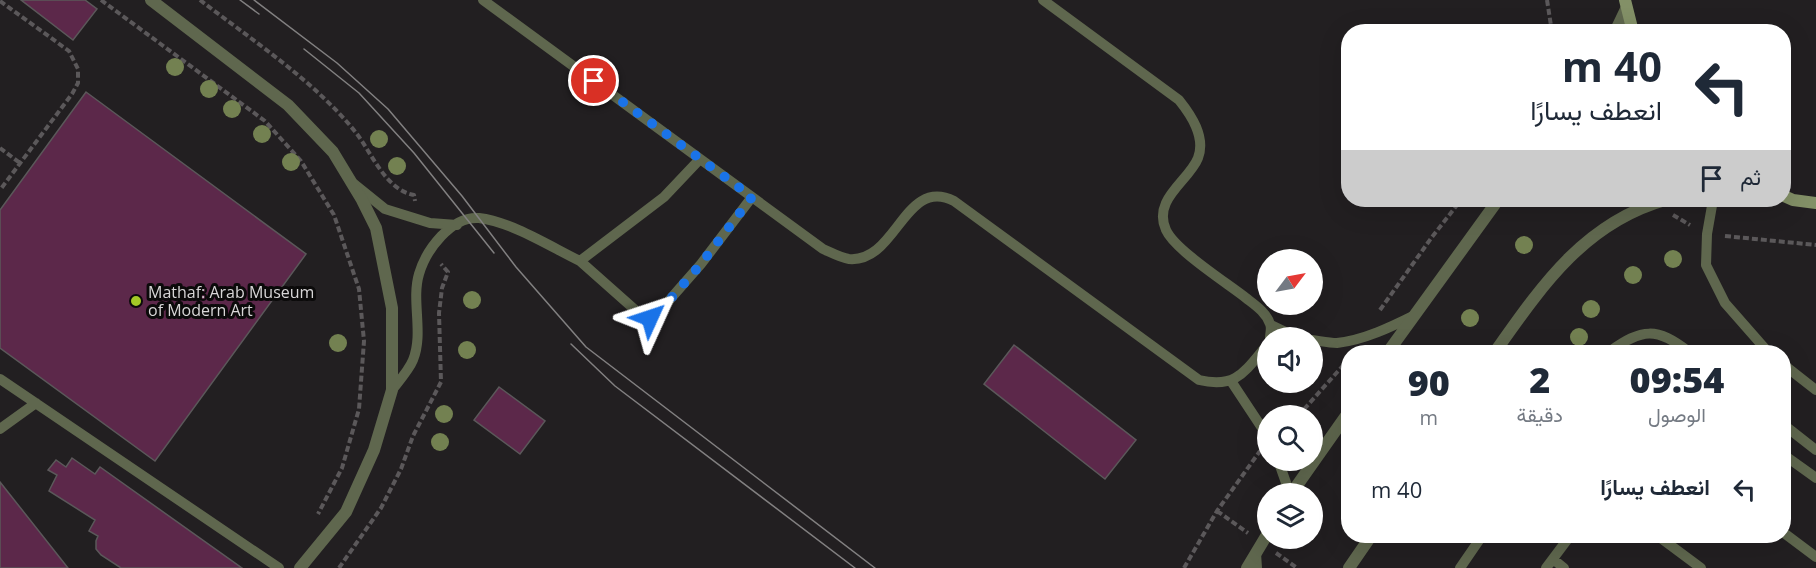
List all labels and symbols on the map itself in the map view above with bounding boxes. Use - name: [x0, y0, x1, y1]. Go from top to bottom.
- pin: [568, 55, 619, 106]
- north arrow: [1257, 249, 1323, 315]
- place label: Mathaf: Arab Museum of Modern Art: [148, 281, 314, 321]
- position arrow: [618, 286, 682, 350]
- marker: Mathaf: Arab Museum of Modern Art: [129, 294, 143, 308]

